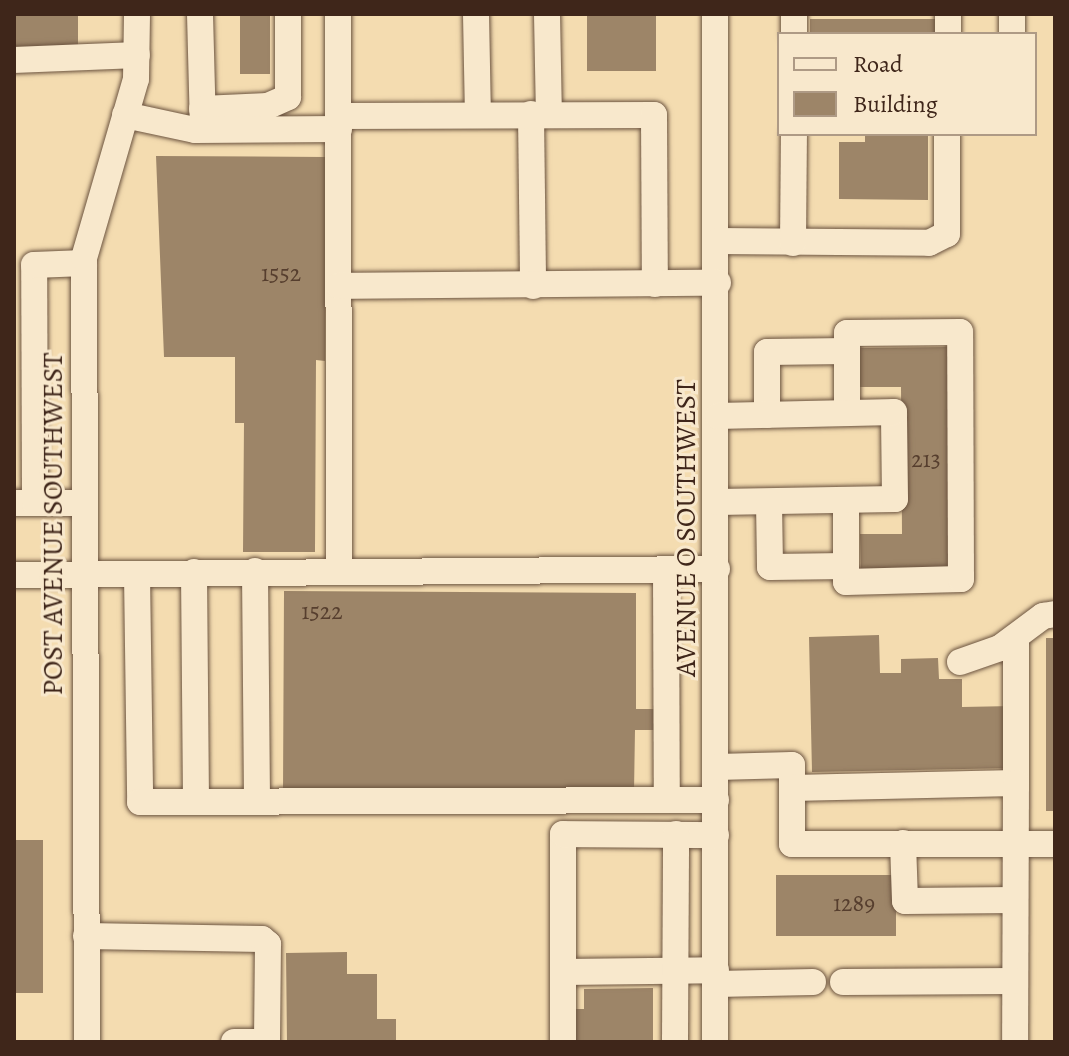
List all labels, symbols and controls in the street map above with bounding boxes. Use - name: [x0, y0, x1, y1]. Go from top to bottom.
- legend: [777, 32, 1037, 136]
- text: Road: [853, 48, 903, 80]
- text: Building: [853, 88, 938, 120]
- house number: 1552: [261, 260, 301, 288]
- street label: POST AVENUE SOUTHWEST: [36, 352, 70, 696]
- street label: AVENUE O SOUTHWEST: [669, 379, 703, 677]
- house number: 213: [911, 446, 941, 474]
- house number: 1522: [301, 598, 343, 626]
- house number: 1289: [833, 890, 875, 918]

